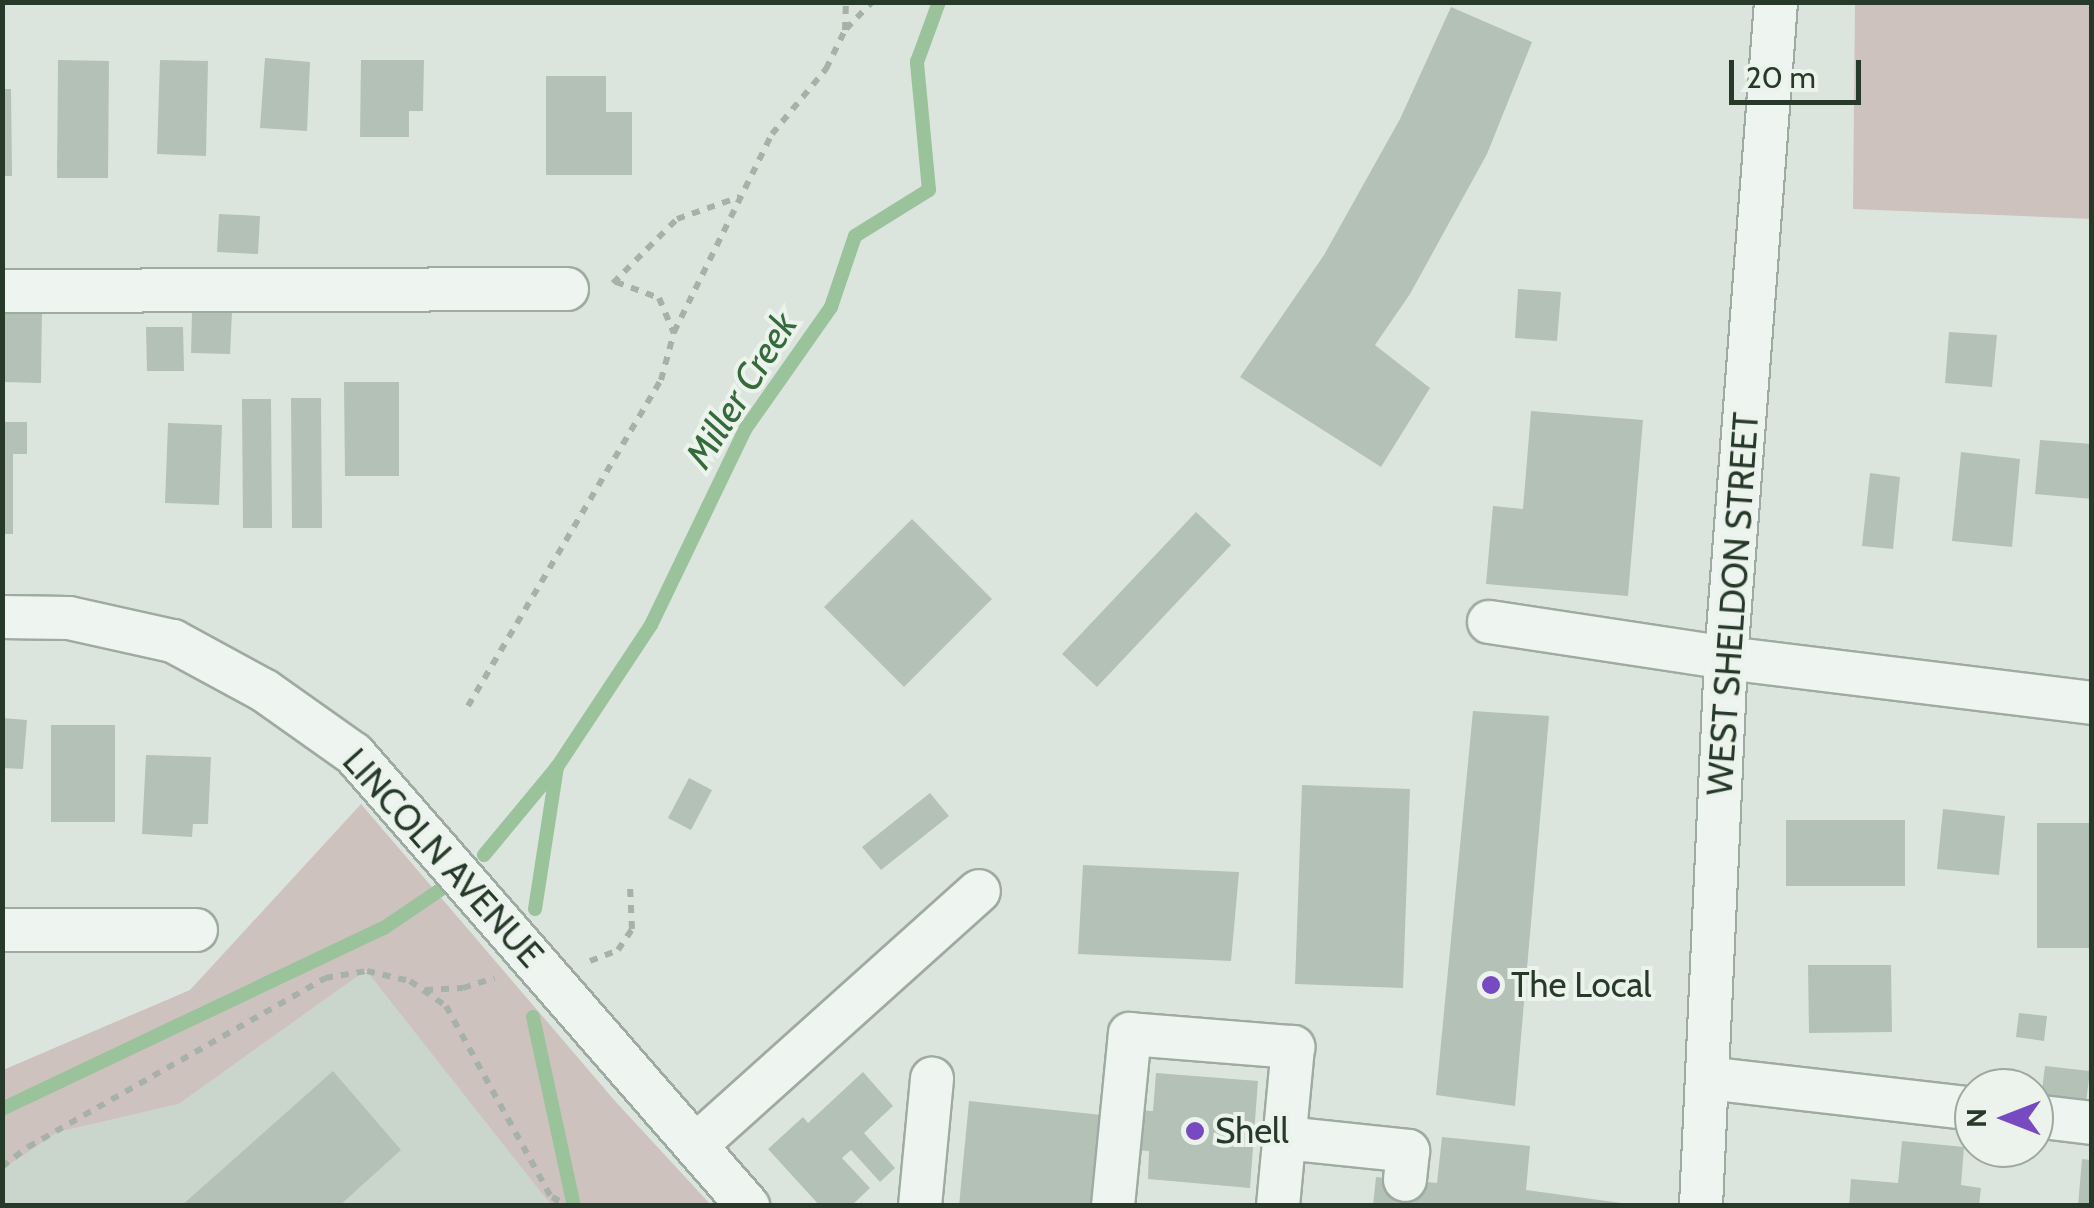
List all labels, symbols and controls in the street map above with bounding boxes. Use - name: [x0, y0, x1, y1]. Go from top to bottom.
- scale bar: [1734, 40, 1866, 102]
- text: 20 m: [1746, 59, 1816, 96]
- water label: Miller Creek: [675, 304, 807, 476]
- street label: WEST SHELDON STREET: [1699, 411, 1767, 797]
- street label: LINCOLN AVENUE: [334, 740, 552, 976]
- place label: The Local: [1511, 964, 1652, 1006]
- marker: The Local: [1480, 974, 1502, 996]
- north arrow: [1954, 1068, 2054, 1168]
- text: N: [1959, 1108, 1993, 1128]
- place label: Shell: [1215, 1110, 1289, 1152]
- marker: Shell: [1184, 1120, 1206, 1142]

